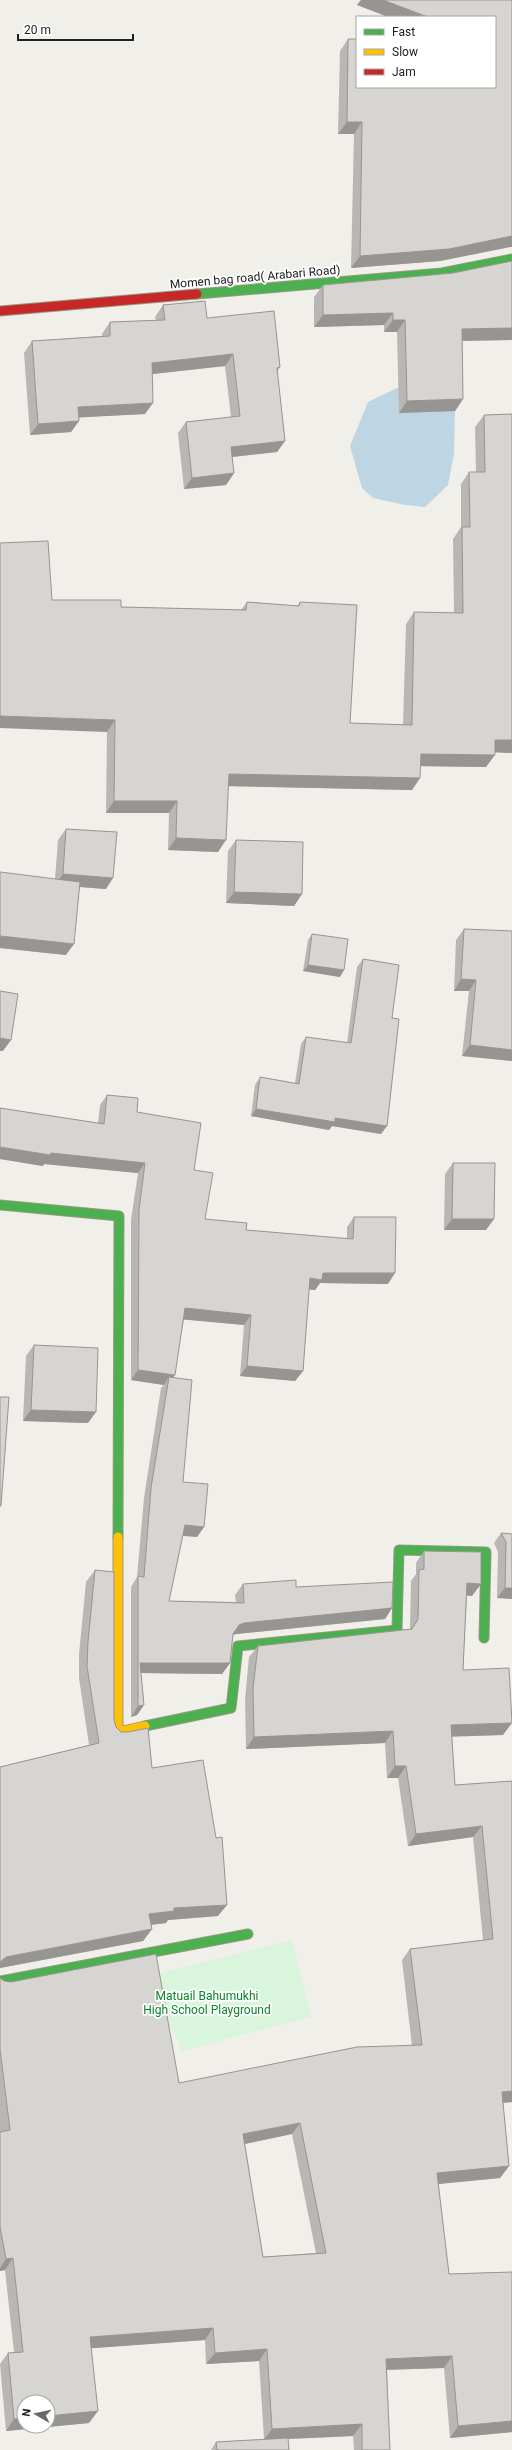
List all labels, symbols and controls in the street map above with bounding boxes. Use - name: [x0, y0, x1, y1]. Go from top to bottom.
- scale bar: [18, 16, 133, 42]
- legend: [356, 16, 496, 88]
- text: 20 m: [24, 23, 51, 37]
- text: Fast: [392, 25, 415, 39]
- text: Slow: [392, 45, 418, 59]
- text: Jam: [392, 65, 416, 79]
- street label: Momen bag road( Arabari Road): [169, 263, 341, 291]
- park label: Matuail Bahumukhi High School Playground: [143, 1989, 271, 2017]
- north arrow: [16, 2394, 56, 2434]
- text: N: [20, 2407, 34, 2417]

